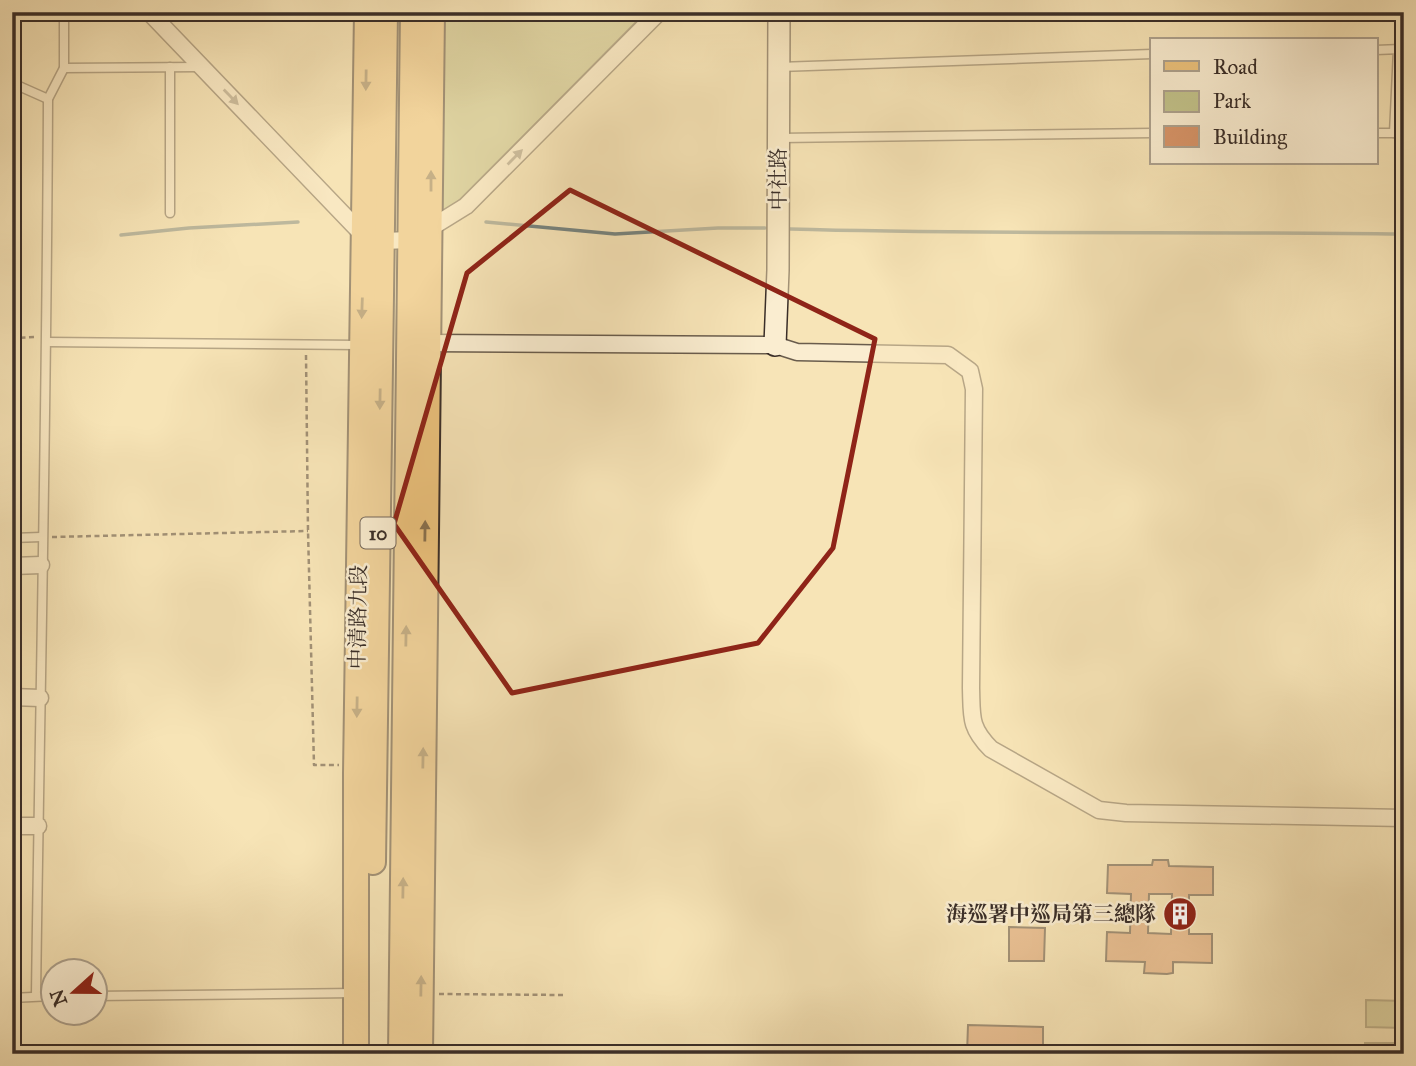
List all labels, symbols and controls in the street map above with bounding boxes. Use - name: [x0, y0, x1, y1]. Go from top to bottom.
- legend: [1150, 38, 1378, 164]
- text: Road: [1213, 54, 1258, 80]
- one-way arrow: [360, 70, 372, 92]
- one-way arrow: [222, 88, 239, 105]
- text: Park: [1213, 88, 1251, 114]
- text: Building: [1213, 124, 1287, 150]
- street label: 中社路: [765, 148, 791, 211]
- one-way arrow: [507, 149, 523, 165]
- one-way arrow: [425, 169, 437, 191]
- one-way arrow: [356, 297, 368, 319]
- one-way arrow: [374, 388, 385, 410]
- road number: 10: [360, 518, 396, 548]
- one-way arrow: [419, 519, 431, 541]
- street label: 中清路九段: [344, 564, 372, 670]
- one-way arrow: [400, 624, 412, 646]
- one-way arrow: [351, 696, 363, 718]
- one-way arrow: [417, 747, 429, 769]
- one-way arrow: [397, 876, 409, 898]
- building icon: 海巡署中巡局第三總隊: [1161, 895, 1199, 933]
- place label: 海巡署中巡局第三總隊: [946, 901, 1156, 927]
- north arrow: [38, 958, 108, 1028]
- one-way arrow: [415, 974, 427, 996]
- text: N: [45, 986, 72, 1010]

